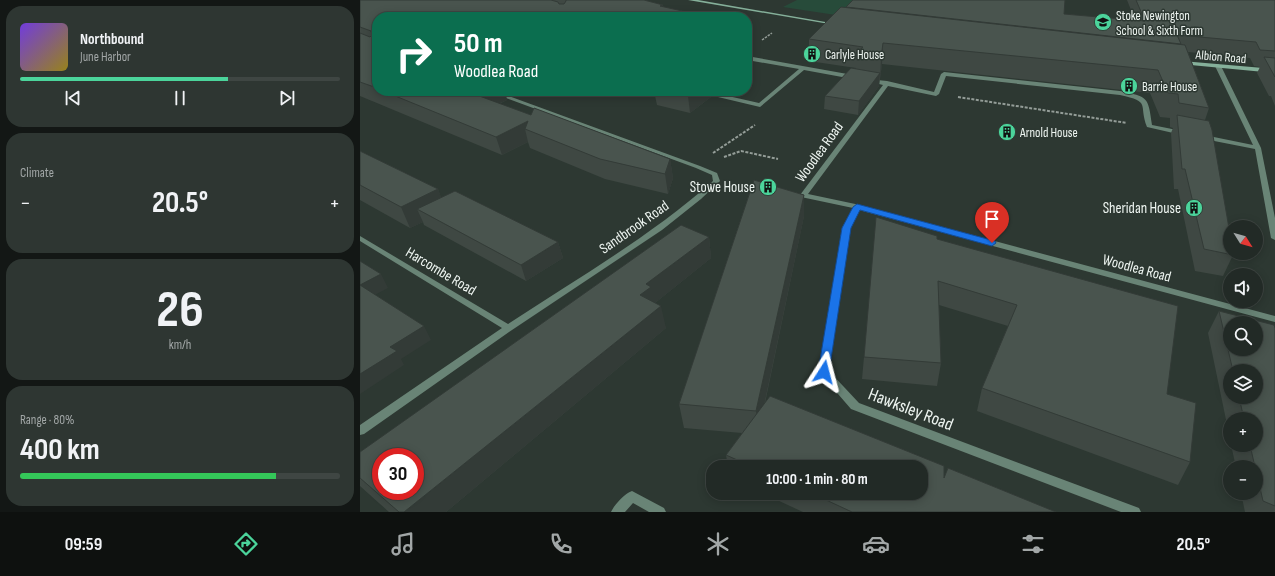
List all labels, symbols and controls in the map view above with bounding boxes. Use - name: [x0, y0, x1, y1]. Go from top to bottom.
- place label: Stoke Newington School & Sixth Form: [1116, 8, 1203, 39]
- school or university icon: Stoke Newington School & Sixth Form: [1093, 12, 1113, 32]
- text: 50 m: [454, 27, 503, 60]
- icon: right: [388, 28, 440, 80]
- text: Northbound: [80, 30, 144, 49]
- building icon: Carlyle House: [802, 44, 822, 64]
- place label: Carlyle House: [825, 47, 884, 63]
- street label: Albion Road: [1194, 47, 1247, 67]
- text: June Harbor: [80, 49, 131, 65]
- text: Woodlea Road: [454, 61, 538, 82]
- building icon: Barrie House: [1119, 76, 1139, 96]
- place label: Barrie House: [1142, 79, 1197, 95]
- icon: previous: [62, 87, 84, 109]
- icon: pause: [169, 87, 191, 109]
- icon: next: [276, 87, 298, 109]
- street label: Woodlea Road: [791, 118, 848, 186]
- building icon: Arnold House: [997, 122, 1017, 142]
- place label: Arnold House: [1019, 125, 1078, 141]
- text: Climate: [20, 165, 54, 181]
- building icon: Stowe House: [758, 177, 778, 197]
- place label: Stowe House: [690, 178, 755, 197]
- text: 20.5°: [152, 185, 208, 221]
- text: −: [20, 190, 31, 217]
- text: +: [329, 190, 340, 217]
- street label: Sandbrook Road: [596, 196, 673, 258]
- building icon: Sheridan House: [1184, 198, 1204, 218]
- place label: Sheridan House: [1103, 199, 1181, 218]
- pin: [975, 202, 1009, 243]
- icon: arrive: [981, 208, 1003, 230]
- north arrow: [1223, 220, 1263, 260]
- map controls: [1223, 220, 1263, 500]
- street label: Harcombe Road: [402, 243, 479, 300]
- street label: Woodlea Road: [1101, 250, 1173, 287]
- button: sound: [1223, 268, 1263, 308]
- text: 26: [156, 279, 204, 342]
- button: search: [1223, 316, 1263, 356]
- text: km/h: [169, 337, 191, 353]
- position arrow: [803, 351, 845, 393]
- button: layers: [1223, 364, 1263, 404]
- street label: Hawksley Road: [865, 384, 956, 435]
- text: Range · 80%: [20, 412, 74, 428]
- button: +: [1223, 412, 1263, 452]
- text: 400 km: [20, 432, 100, 468]
- speed limit sign: 30: [372, 448, 424, 500]
- button: −: [1223, 460, 1263, 500]
- text: 10:00 · 1 min · 80 m: [766, 470, 868, 489]
- icon: directions: [232, 530, 260, 558]
- icon: music: [389, 530, 417, 558]
- icon: phone: [547, 530, 575, 558]
- icon: climate: [704, 530, 732, 558]
- icon: car: [862, 530, 890, 558]
- icon: filters: [1019, 530, 1047, 558]
- text: 09:59: [65, 534, 102, 555]
- text: 20.5°: [1177, 534, 1210, 555]

